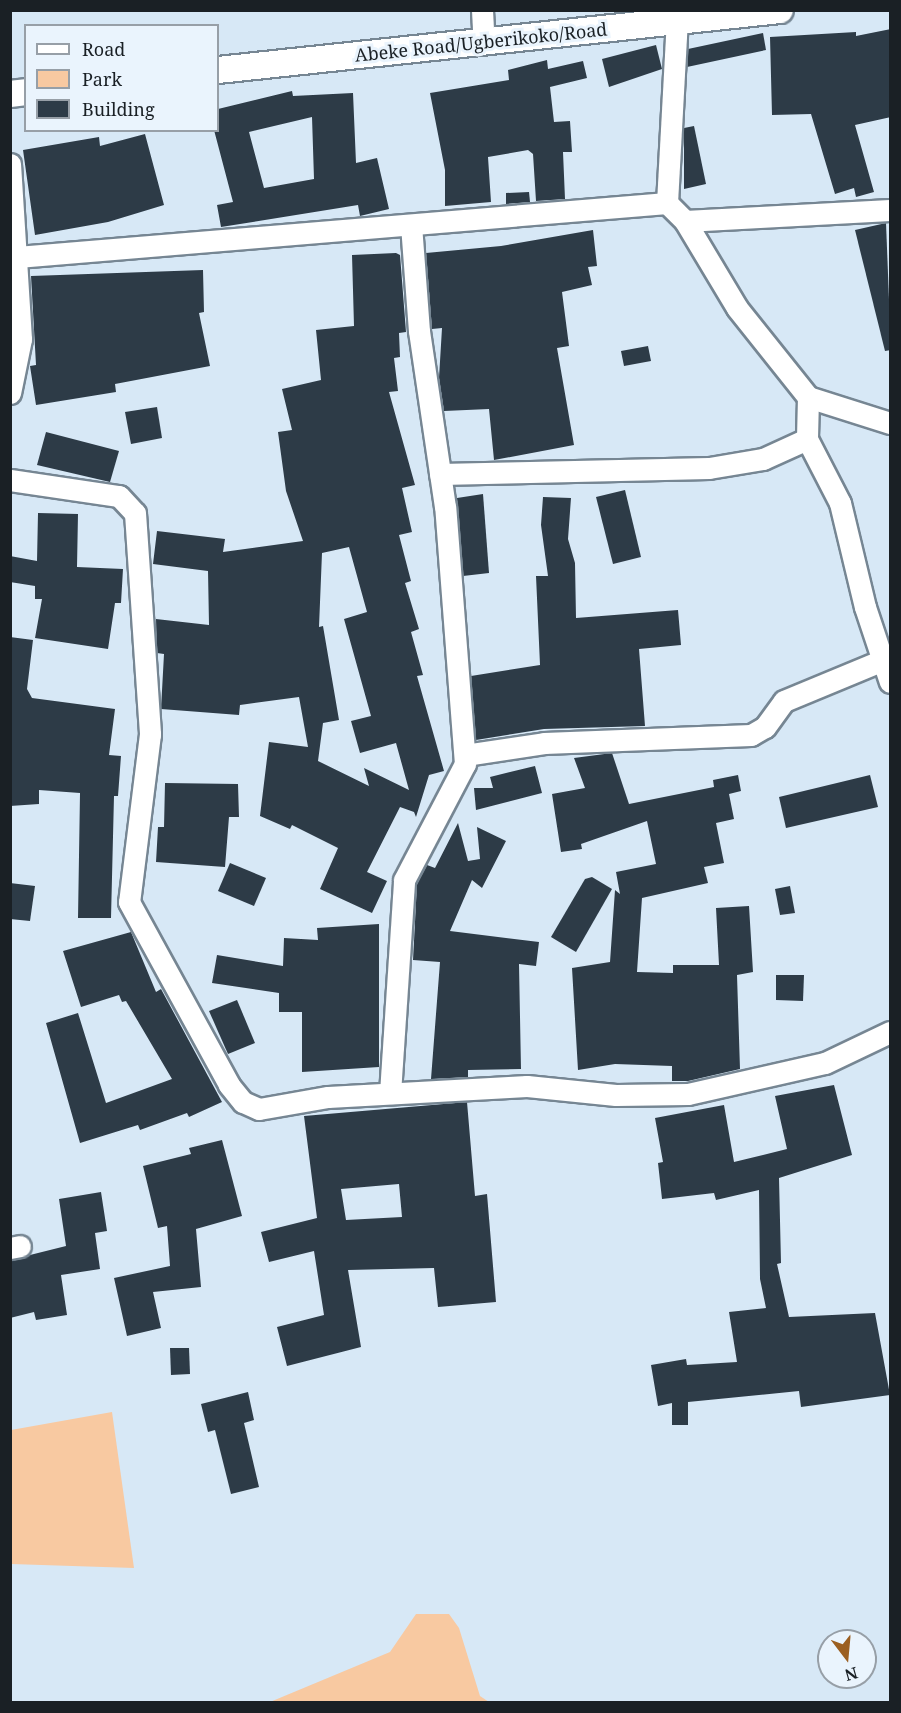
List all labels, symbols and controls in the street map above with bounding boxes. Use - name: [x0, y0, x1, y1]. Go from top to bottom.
- street label: Abeke Road/Ugberikoko/Road: [354, 18, 608, 66]
- legend: [24, 24, 219, 132]
- text: Road: [82, 37, 125, 61]
- text: Park: [82, 67, 122, 91]
- text: Building: [82, 97, 155, 121]
- north arrow: [817, 1629, 877, 1689]
- text: N: [842, 1662, 861, 1687]

